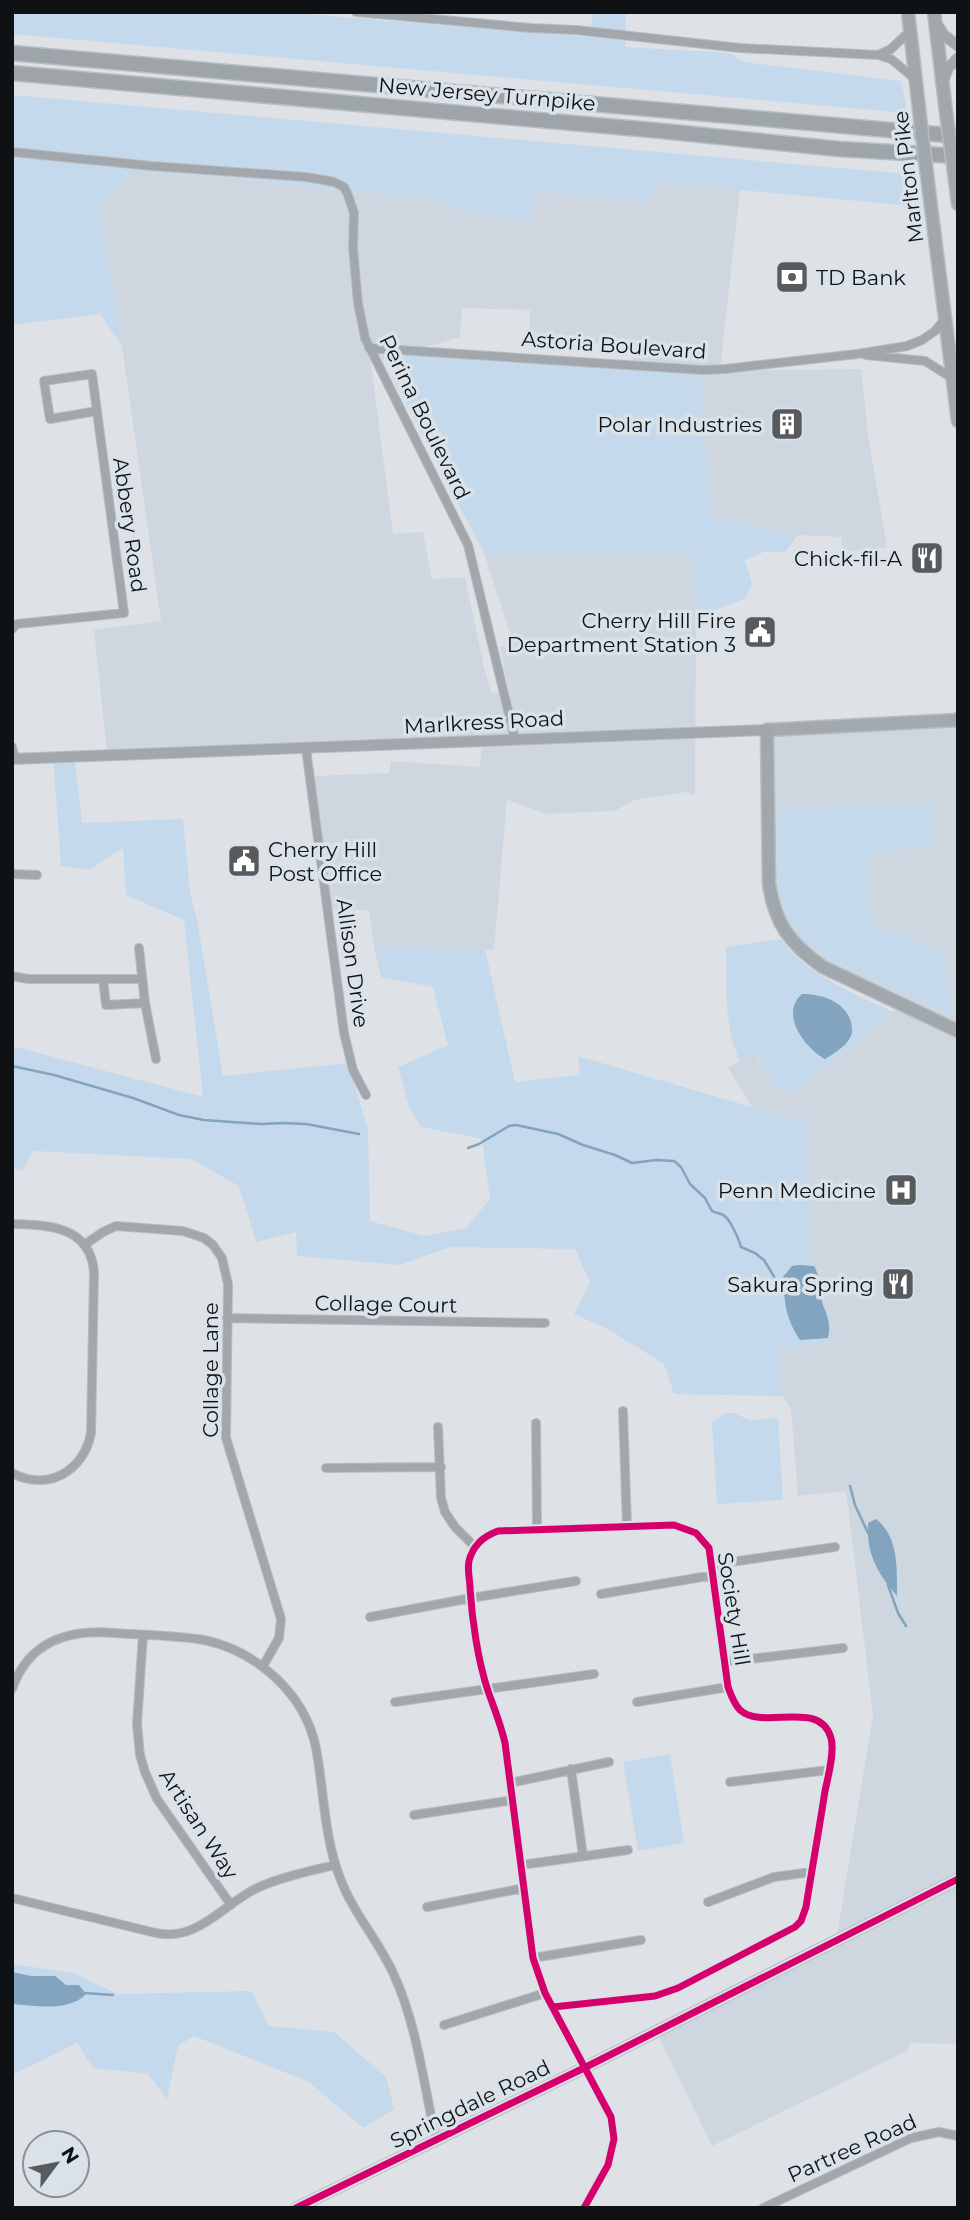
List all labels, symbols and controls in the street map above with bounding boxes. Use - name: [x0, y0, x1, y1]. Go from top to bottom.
- street label: New Jersey Turnpike: [377, 72, 597, 116]
- street label: Marlton Pike: [888, 110, 928, 244]
- bank icon: TD Bank: [773, 258, 811, 296]
- place label: TD Bank: [816, 265, 906, 290]
- street label: Astoria Boulevard: [521, 326, 707, 364]
- street label: Perina Boulevard: [374, 330, 476, 504]
- building icon: Polar Industries: [768, 405, 806, 443]
- place label: Polar Industries: [598, 412, 762, 437]
- street label: Abbery Road: [108, 456, 152, 594]
- restaurant icon: Chick-fil-A: [908, 539, 946, 577]
- place label: Chick-fil-A: [794, 546, 903, 571]
- place label: Cherry Hill Fire Department Station 3: [507, 608, 736, 657]
- public building icon: Cherry Hill Fire Department Station 3: [741, 613, 779, 651]
- street label: Marlkress Road: [403, 705, 565, 739]
- place label: Cherry Hill Post Office: [268, 837, 382, 886]
- public building icon: Cherry Hill Post Office: [225, 842, 263, 880]
- street label: Allison Drive: [332, 897, 374, 1029]
- hospital icon: Penn Medicine: [882, 1171, 920, 1209]
- place label: Penn Medicine: [718, 1178, 876, 1203]
- restaurant icon: Sakura Spring: [879, 1265, 917, 1303]
- place label: Sakura Spring: [727, 1272, 874, 1297]
- street label: Collage Court: [314, 1290, 458, 1318]
- street label: Collage Lane: [198, 1302, 223, 1438]
- street label: Society Hill: [713, 1550, 755, 1668]
- street label: Artisan Way: [154, 1764, 244, 1884]
- street label: Springdale Road: [386, 2054, 554, 2154]
- street label: Partree Road: [784, 2108, 920, 2188]
- north arrow: [21, 2129, 91, 2199]
- text: N: [56, 2143, 84, 2168]

